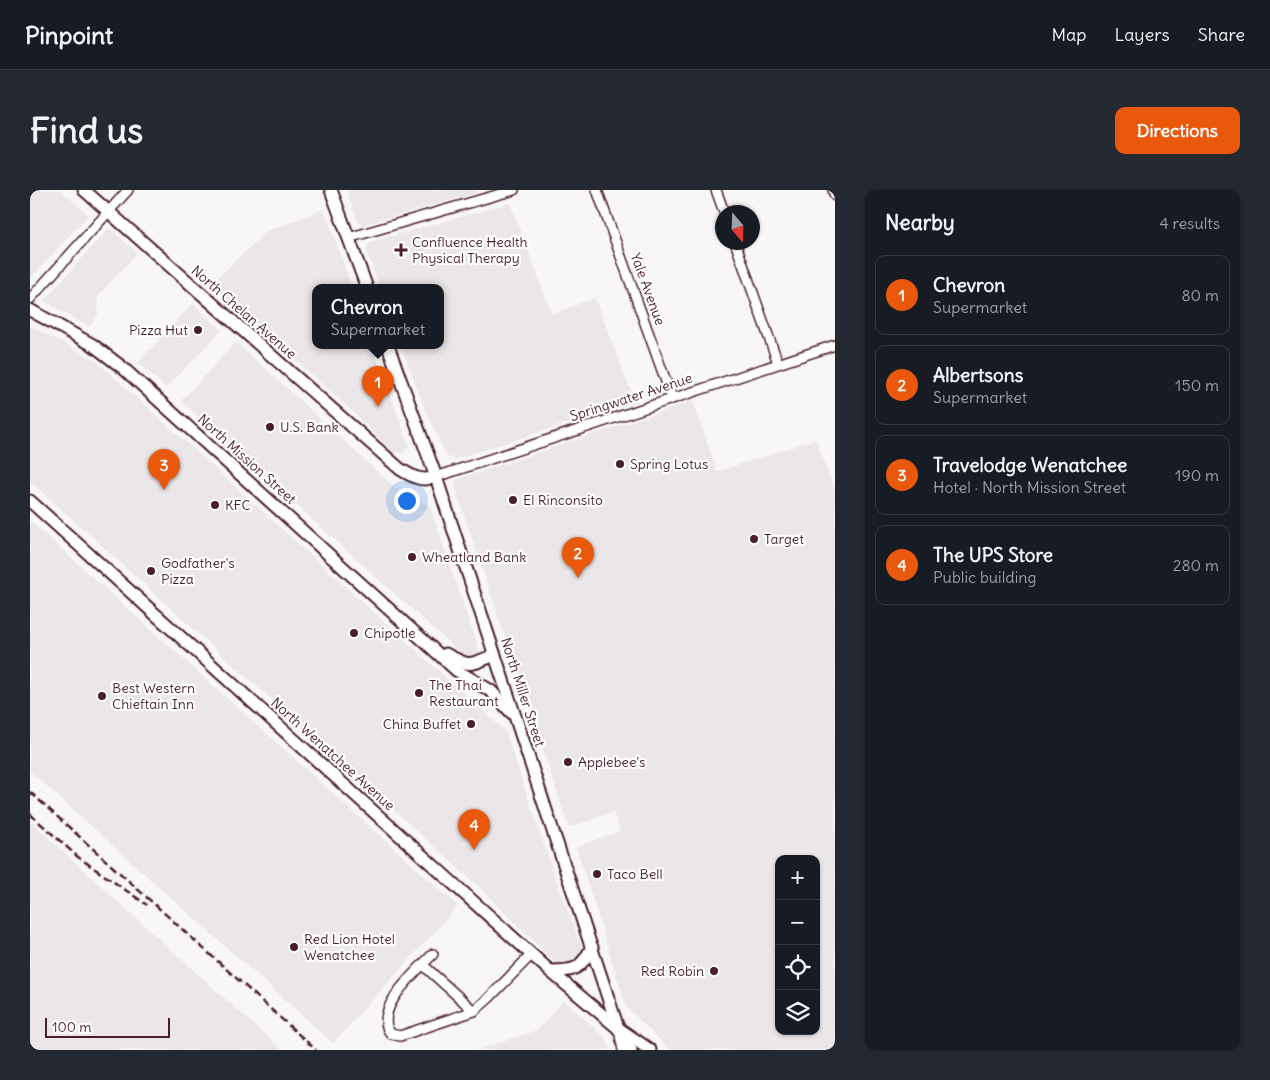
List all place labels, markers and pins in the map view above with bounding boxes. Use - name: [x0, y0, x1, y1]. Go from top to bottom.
- place label: Confluence Health Physical Therapy: [412, 233, 528, 267]
- marker: Confluence Health Physical Therapy: [394, 243, 408, 257]
- place label: Pizza Hut: [129, 321, 188, 339]
- marker: Pizza Hut: [192, 324, 204, 336]
- pin: 1: [362, 366, 394, 407]
- place label: U.S. Bank: [280, 418, 339, 436]
- marker: U.S. Bank: [264, 421, 276, 433]
- pin: 3: [148, 449, 180, 490]
- place label: Spring Lotus: [630, 455, 708, 473]
- marker: Spring Lotus: [614, 458, 626, 470]
- place label: El Rinconsito: [523, 491, 603, 509]
- marker: El Rinconsito: [507, 494, 519, 506]
- place label: KFC: [225, 496, 251, 514]
- marker: KFC: [209, 499, 221, 511]
- place label: Target: [764, 530, 804, 548]
- marker: Target: [748, 533, 760, 545]
- pin: 2: [562, 537, 594, 578]
- place label: Wheatland Bank: [422, 548, 526, 566]
- marker: Wheatland Bank: [406, 551, 418, 563]
- place label: Godfather's Pizza: [161, 554, 235, 588]
- marker: Godfather's Pizza: [145, 565, 157, 577]
- place label: Chipotle: [364, 624, 416, 642]
- marker: Chipotle: [348, 627, 360, 639]
- place label: The Thai Restaurant: [429, 676, 499, 710]
- place label: Best Western Chieftain Inn: [112, 679, 195, 713]
- marker: The Thai Restaurant: [413, 687, 425, 699]
- marker: Best Western Chieftain Inn: [96, 690, 108, 702]
- place label: China Buffet: [383, 715, 461, 733]
- marker: China Buffet: [465, 718, 477, 730]
- place label: Applebee's: [578, 753, 645, 771]
- marker: Applebee's: [562, 756, 574, 768]
- pin: 4: [458, 809, 490, 850]
- place label: Taco Bell: [607, 865, 663, 883]
- marker: Taco Bell: [591, 868, 603, 880]
- place label: Red Lion Hotel Wenatchee: [304, 930, 395, 964]
- marker: Red Lion Hotel Wenatchee: [288, 941, 300, 953]
- place label: Red Robin: [641, 962, 704, 980]
- marker: Red Robin: [708, 965, 720, 977]

